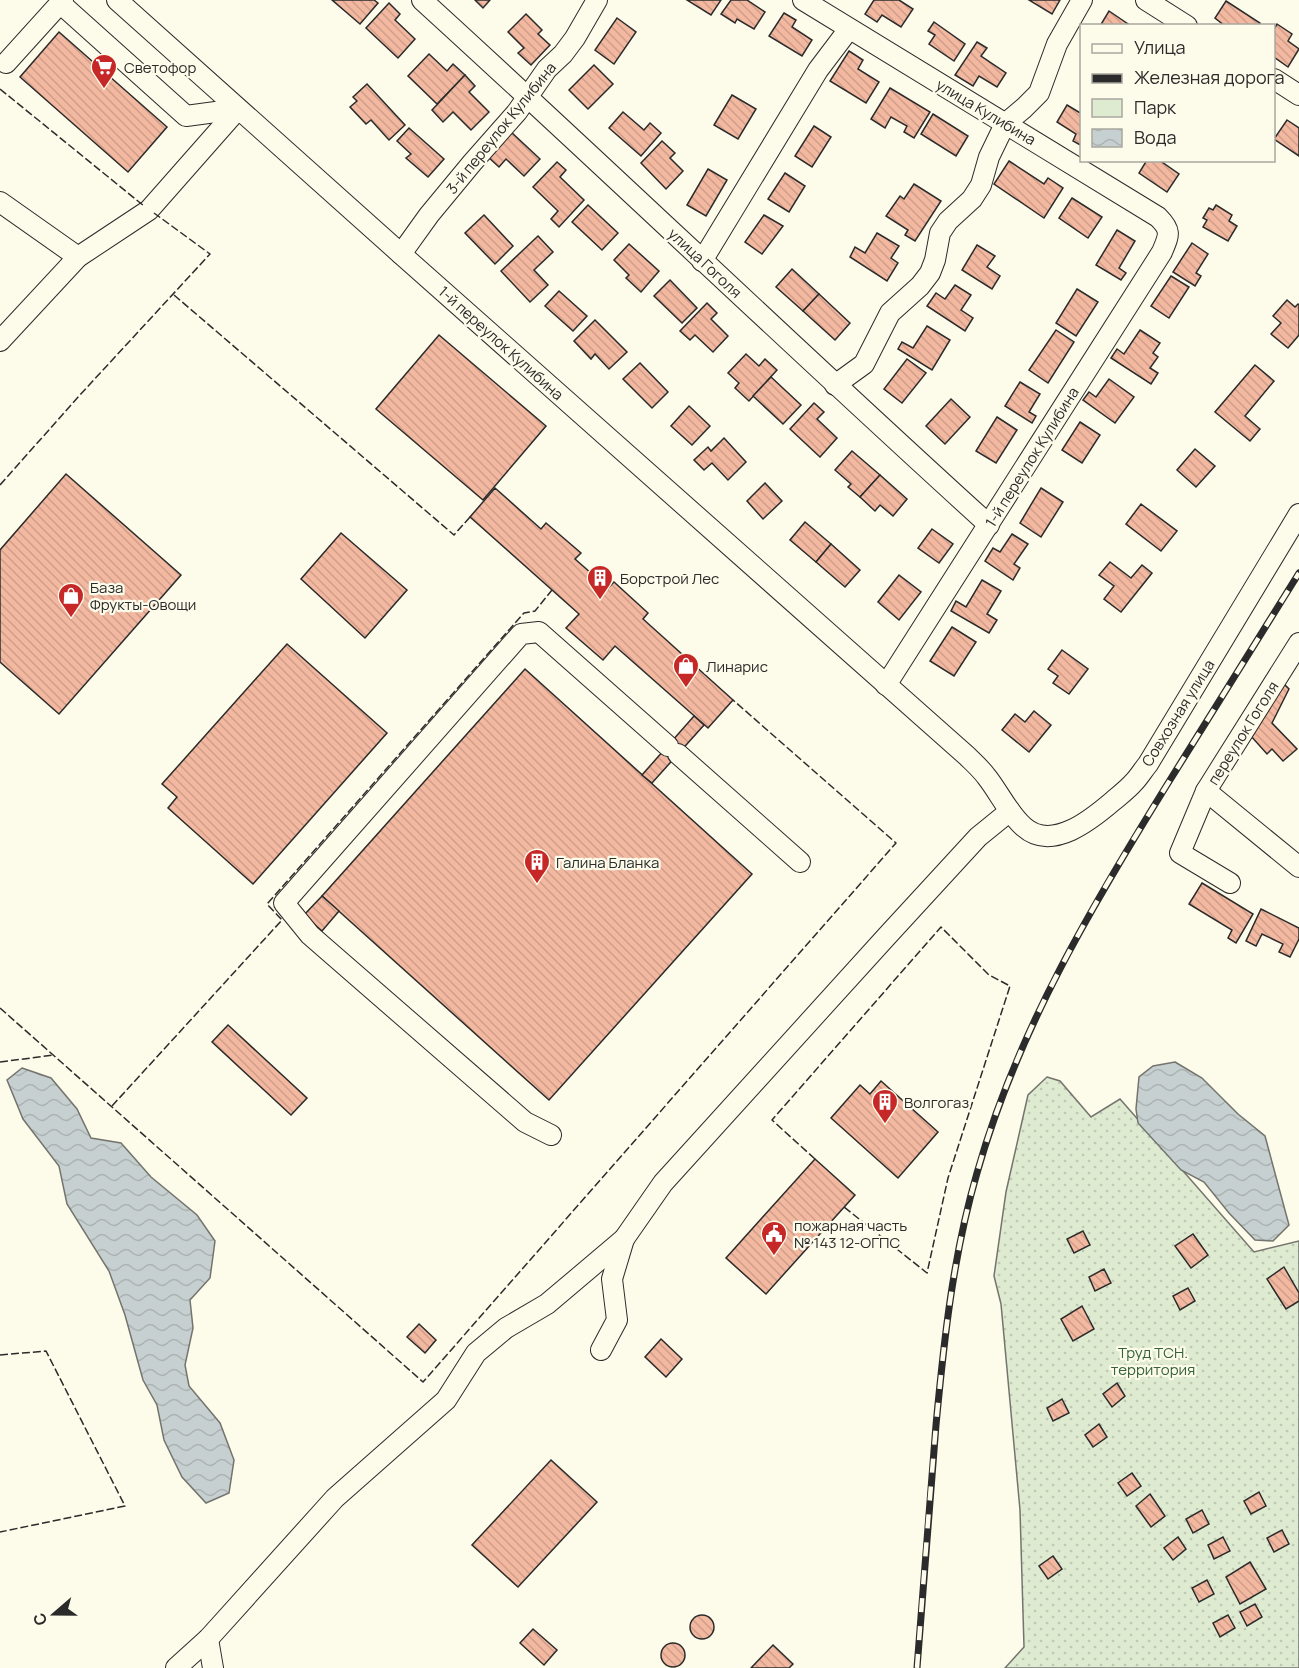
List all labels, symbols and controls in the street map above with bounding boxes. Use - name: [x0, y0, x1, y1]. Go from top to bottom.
- legend: [1080, 24, 1275, 162]
- text: Улица: [1134, 35, 1186, 59]
- supermarket icon: Светофор: [89, 52, 119, 90]
- place label: Светофор: [124, 57, 196, 78]
- street label: 3-й переулок Кулибина: [441, 58, 561, 198]
- text: Железная дорога: [1134, 65, 1285, 89]
- street label: улица Кулибина: [932, 74, 1040, 150]
- text: Парк: [1134, 95, 1177, 119]
- text: Вода: [1134, 125, 1176, 149]
- street label: улица Гоголя: [664, 223, 746, 303]
- street label: 1-й переулок Кулибина: [434, 281, 568, 405]
- street label: 1-й переулок Кулибина: [980, 383, 1084, 531]
- building icon: Борстрой Лес: [585, 563, 615, 601]
- place label: Борстрой Лес: [620, 568, 719, 589]
- place label: База Фрукты-Овощи: [90, 577, 196, 615]
- shop icon: База Фрукты-Овощи: [56, 581, 86, 619]
- shop icon: Линарис: [671, 651, 701, 689]
- place label: Линарис: [706, 656, 768, 677]
- street label: Совхозная улица: [1137, 656, 1219, 770]
- street label: переулок Гоголя: [1203, 677, 1283, 789]
- building icon: Галина Бланка: [522, 847, 552, 885]
- place label: Галина Бланка: [556, 852, 659, 873]
- building icon: Волгогаз: [870, 1087, 900, 1125]
- place label: Волгогаз: [904, 1092, 969, 1113]
- place label: пожарная часть № 143 12-ОГПС: [794, 1215, 907, 1253]
- public building icon: пожарная часть № 143 12-ОГПС: [759, 1219, 789, 1257]
- park label: Труд ТСН. территория: [1111, 1342, 1195, 1380]
- north arrow: [24, 1584, 84, 1644]
- text: С: [27, 1610, 52, 1628]

